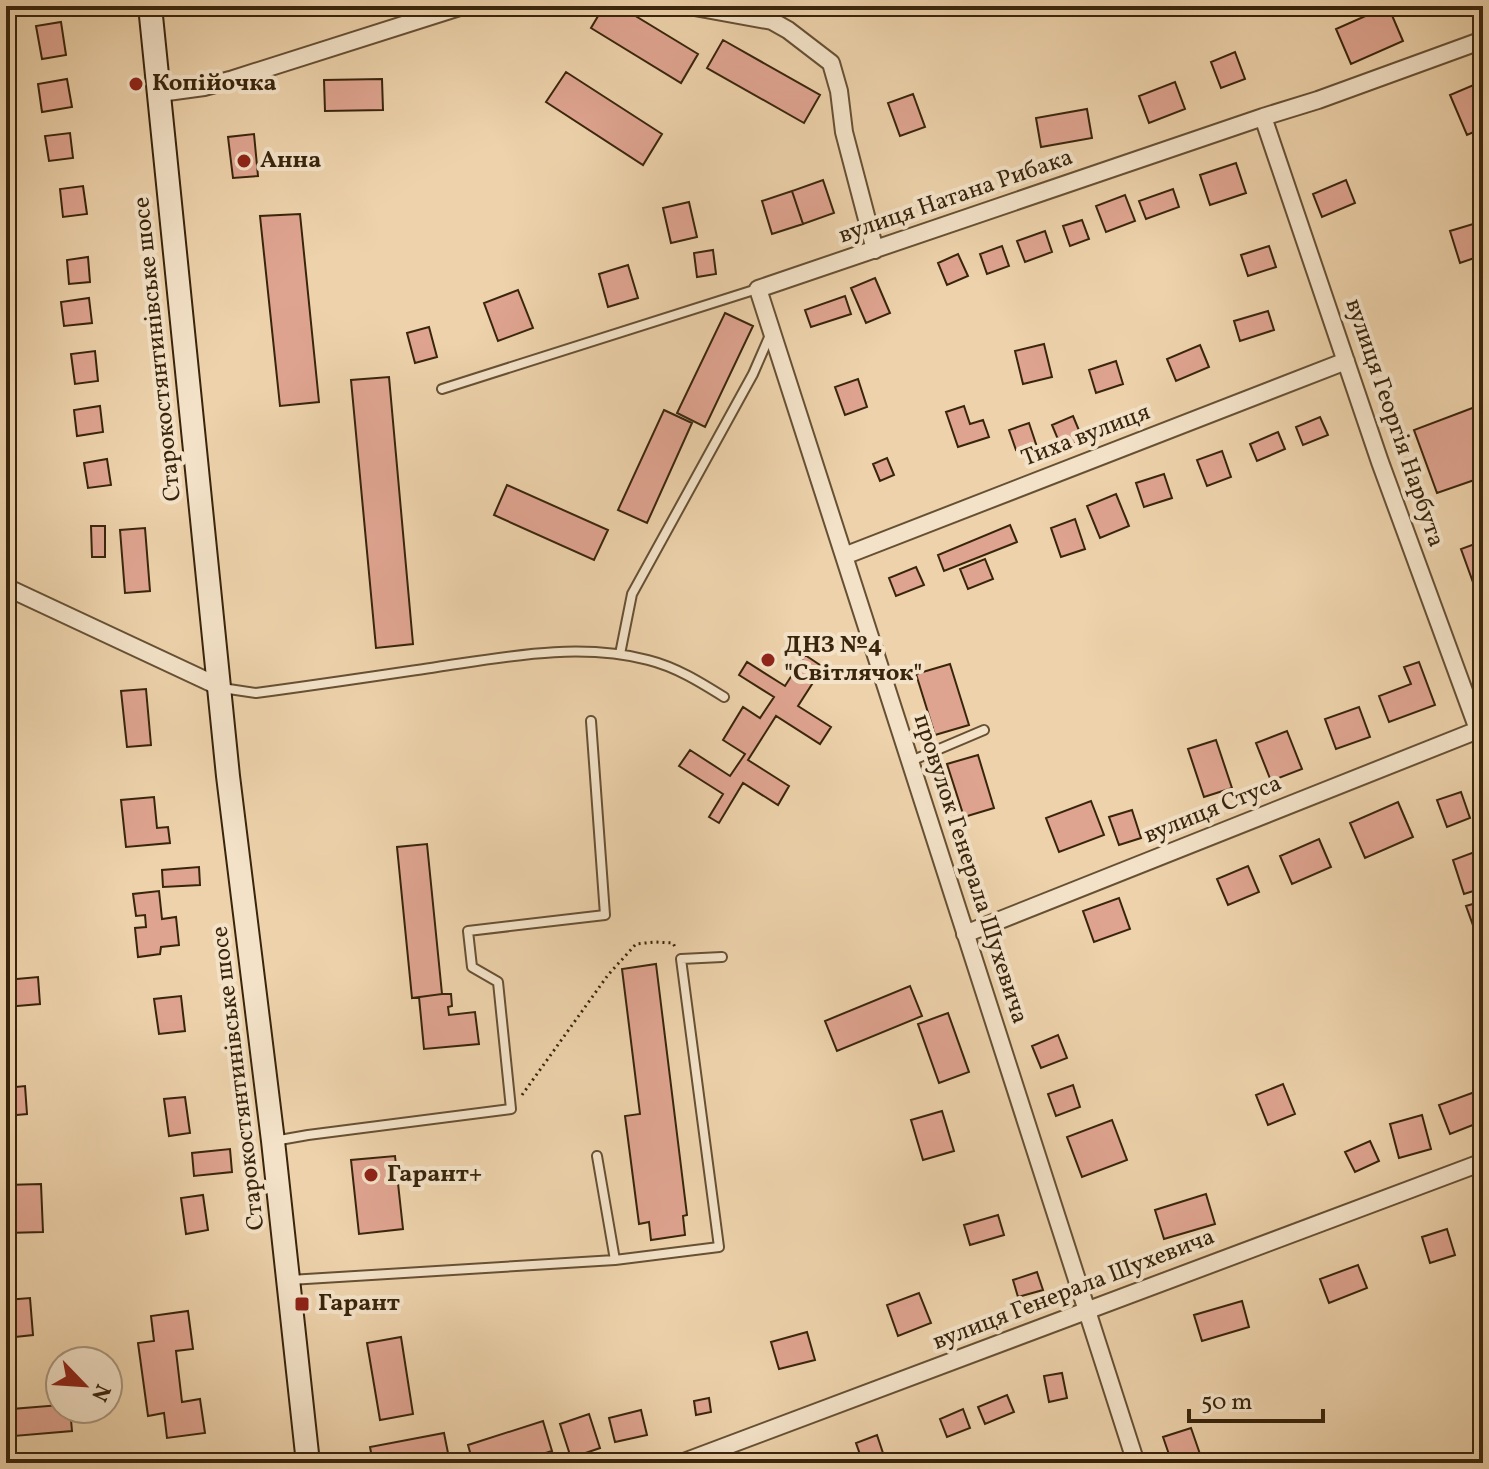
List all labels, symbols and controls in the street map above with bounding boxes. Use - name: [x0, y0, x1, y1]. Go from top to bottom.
- place label: Копійочка: [152, 67, 277, 101]
- marker: Копійочка: [127, 75, 145, 93]
- street label: вулиця Натана Рибака: [834, 141, 1078, 253]
- place label: Анна: [260, 144, 321, 178]
- marker: Анна: [235, 152, 253, 170]
- street label: Старокостянтинівське шосе: [125, 195, 191, 503]
- street label: вулиця Георгія Нарбута: [1335, 294, 1453, 552]
- street label: Тиха вулиця: [1017, 396, 1155, 476]
- place label: ДНЗ №4 "Світлячок": [784, 629, 922, 691]
- marker: ДНЗ №4 "Світлячок": [759, 651, 777, 669]
- street label: провулок Генерала Шухевича: [904, 710, 1036, 1028]
- street label: вулиця Стуса: [1139, 767, 1287, 853]
- street label: Старокостянтинівське шосе: [203, 924, 275, 1232]
- place label: Гарант+: [387, 1158, 482, 1192]
- marker: Гарант+: [362, 1166, 380, 1184]
- street label: вулиця Генерала Шухевича: [928, 1220, 1220, 1360]
- place label: Гарант: [318, 1287, 400, 1321]
- marker: Гарант: [293, 1295, 311, 1313]
- north arrow: [44, 1345, 124, 1425]
- scale bar: [1189, 1373, 1323, 1423]
- text: N: [82, 1379, 117, 1406]
- text: 50 m: [1201, 1386, 1253, 1420]

